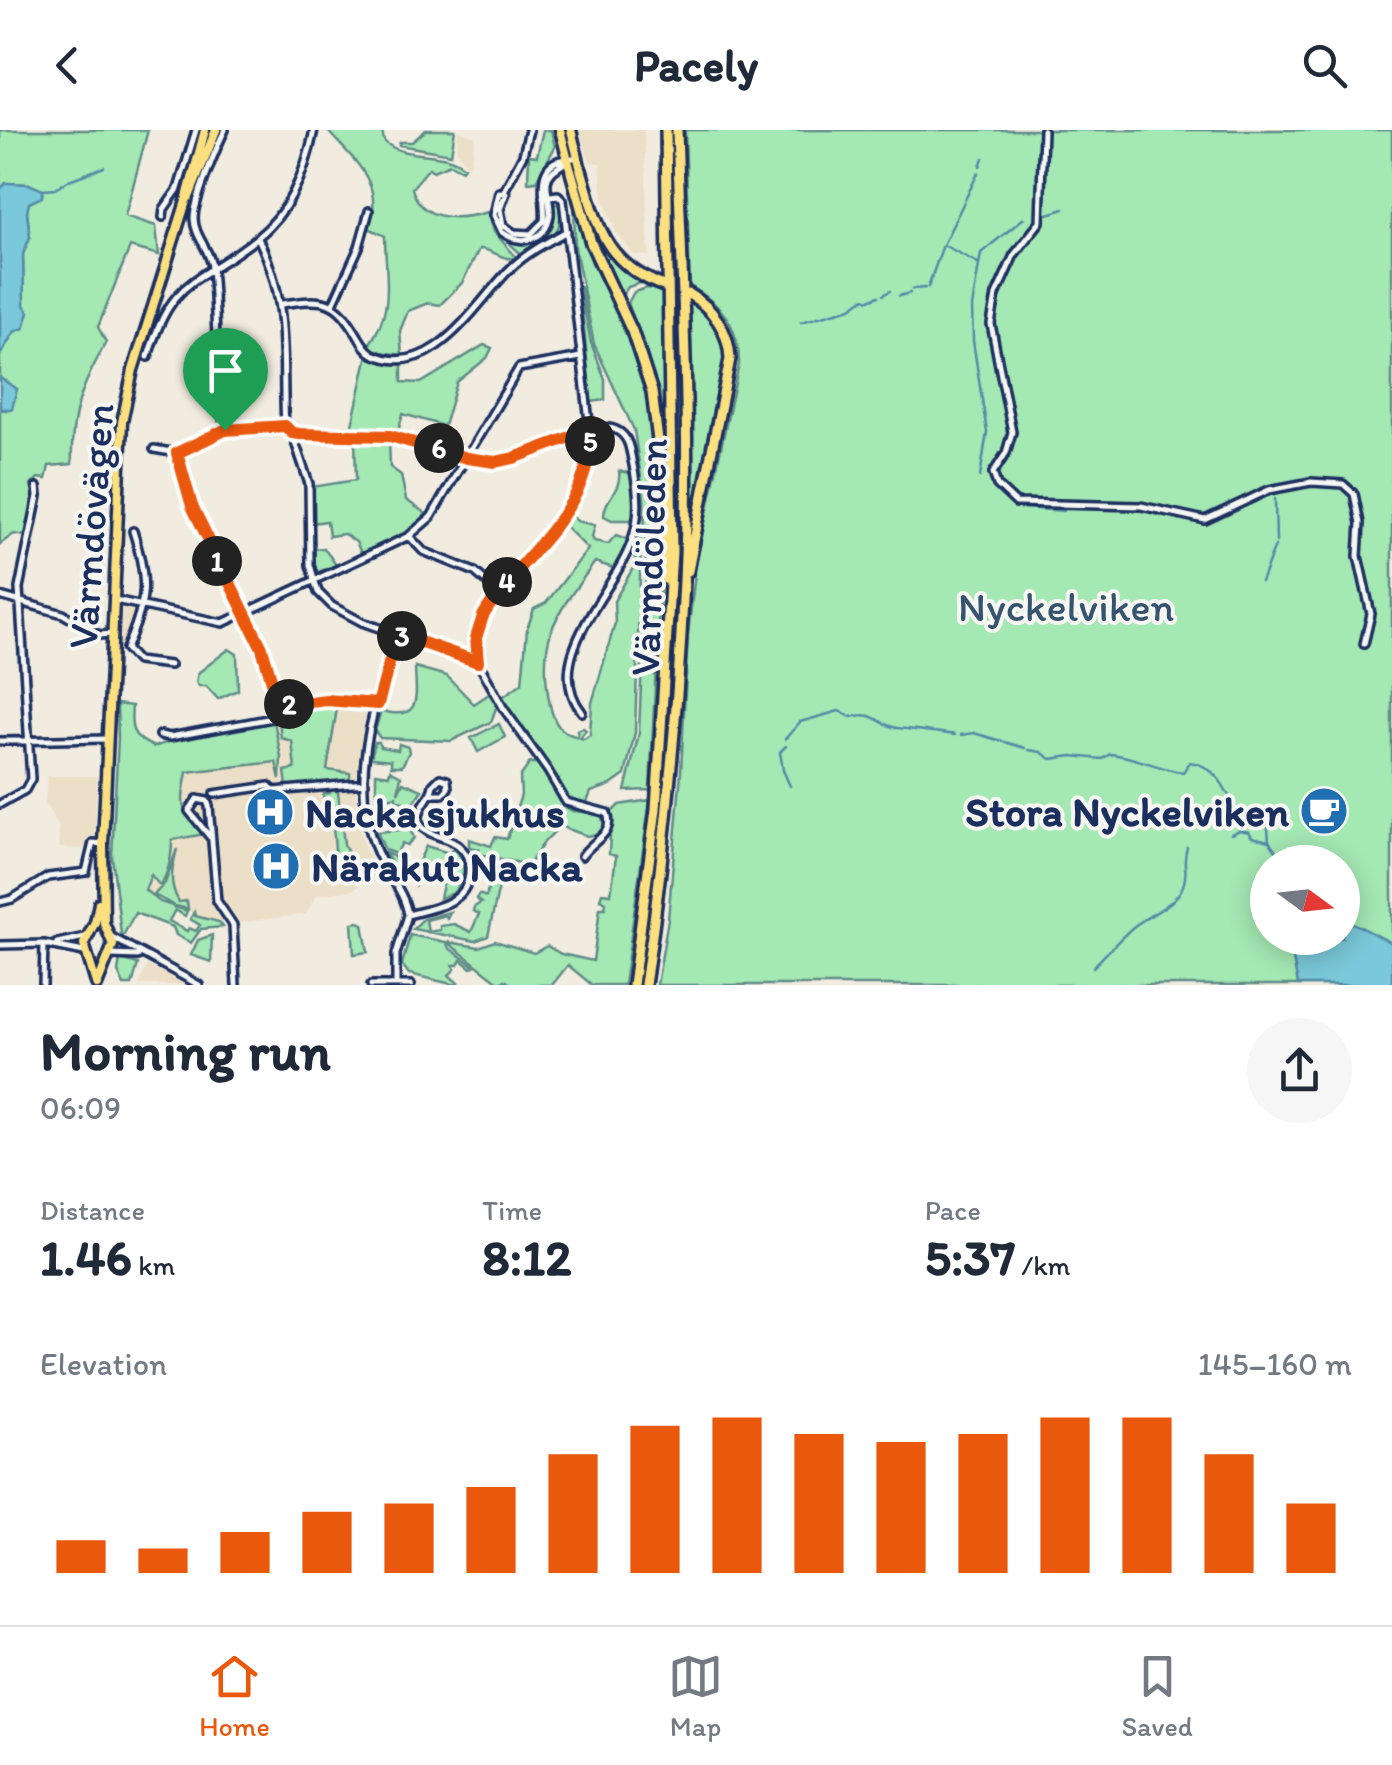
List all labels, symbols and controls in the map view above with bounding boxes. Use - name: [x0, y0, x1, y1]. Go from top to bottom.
- icon: back: [40, 38, 95, 93]
- text: Pacely: [634, 38, 758, 92]
- icon: search: [1297, 38, 1352, 93]
- pin: [183, 328, 268, 431]
- icon: arrive: [198, 343, 253, 398]
- street label: Värmdövägen: [56, 402, 125, 651]
- pin: 5: [565, 416, 615, 466]
- pin: 6: [414, 423, 464, 473]
- text: 5: [583, 424, 597, 458]
- text: 6: [432, 431, 446, 465]
- street label: Värmdöleden: [619, 437, 678, 677]
- pin: 1: [192, 536, 242, 586]
- text: 1: [211, 544, 224, 578]
- pin: 4: [482, 557, 532, 607]
- text: 4: [499, 565, 515, 599]
- park label: Nyckelviken: [958, 581, 1174, 632]
- pin: 3: [377, 611, 427, 661]
- text: 3: [394, 619, 410, 653]
- pin: 2: [264, 679, 314, 729]
- text: 2: [282, 687, 296, 721]
- cafe icon: Stora Nyckelviken: [1298, 785, 1350, 837]
- hospital icon: Nacka sjukhus: [244, 786, 296, 838]
- place label: Stora Nyckelviken: [965, 786, 1289, 837]
- place label: Nacka sjukhus: [305, 787, 565, 838]
- hospital icon: Närakut Nacka: [250, 840, 302, 892]
- place label: Närakut Nacka: [311, 841, 583, 892]
- north arrow: [1250, 845, 1360, 955]
- map controls: [1250, 845, 1360, 955]
- text: Morning run: [40, 1018, 331, 1084]
- button: share: [1247, 1018, 1352, 1123]
- text: 06:09: [40, 1089, 121, 1127]
- text: Distance: [40, 1193, 145, 1227]
- text: Time: [482, 1193, 542, 1227]
- text: Pace: [925, 1193, 981, 1227]
- text: 1.46: [40, 1227, 132, 1288]
- text: 8:12: [482, 1227, 571, 1288]
- text: 5:37: [925, 1227, 1015, 1288]
- text: km: [132, 1248, 175, 1282]
- text: /km: [1015, 1248, 1070, 1282]
- text: Elevation: [40, 1345, 167, 1383]
- text: 145–160 m: [1198, 1345, 1352, 1383]
- tab: Home: [199, 1649, 270, 1743]
- tab: Map: [668, 1649, 723, 1743]
- tab: Saved: [1121, 1649, 1193, 1743]

